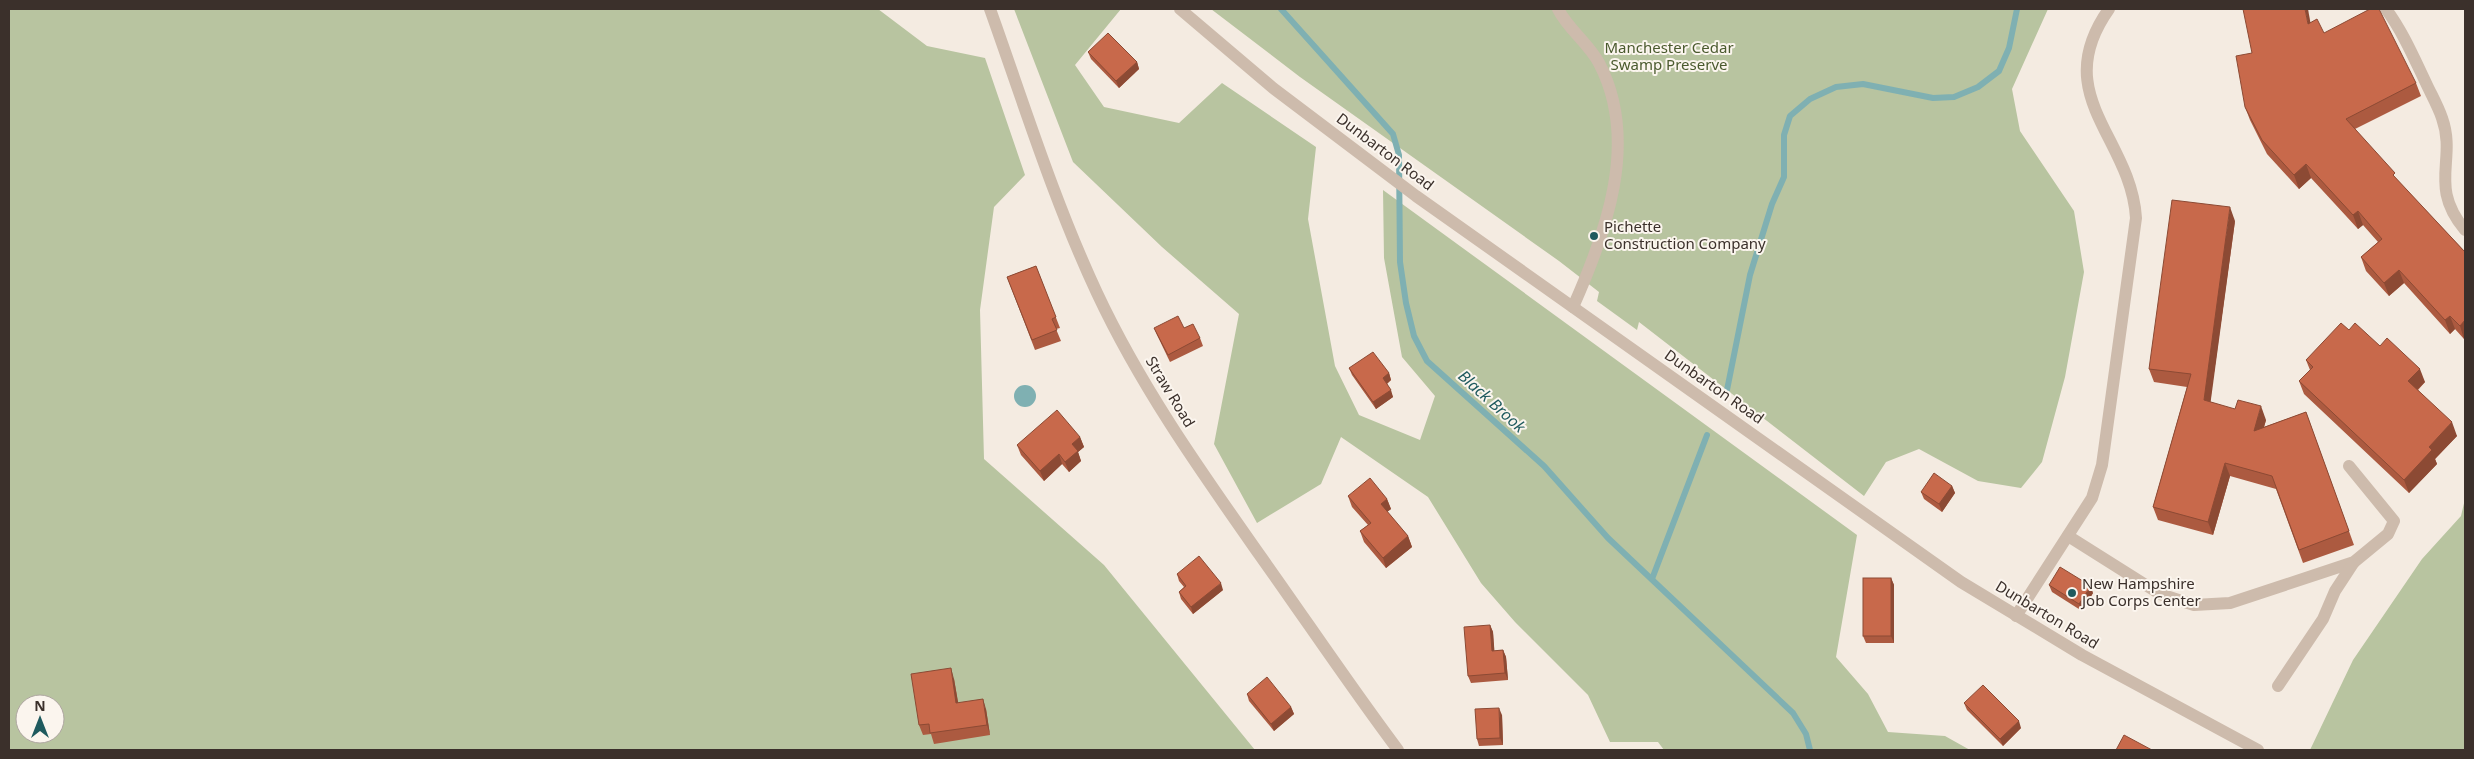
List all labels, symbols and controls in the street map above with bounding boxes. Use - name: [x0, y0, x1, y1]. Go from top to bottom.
- park label: Manchester Cedar Swamp Preserve: [1604, 37, 1734, 74]
- street label: Dunbarton Road: [1333, 108, 1438, 194]
- place label: Pichette Construction Company: [1604, 216, 1766, 253]
- marker: Pichette Construction Company: [1588, 230, 1600, 242]
- street label: Dunbarton Road: [1661, 344, 1768, 428]
- street label: Straw Road: [1142, 352, 1200, 431]
- water label: Black Brook: [1454, 365, 1531, 438]
- place label: New Hampshire Job Corps Center: [2080, 573, 2201, 610]
- street label: Dunbarton Road: [1992, 575, 2103, 653]
- marker: New Hampshire Job Corps Center: [2066, 587, 2078, 599]
- north arrow: [15, 694, 65, 744]
- text: N: [34, 696, 46, 715]

